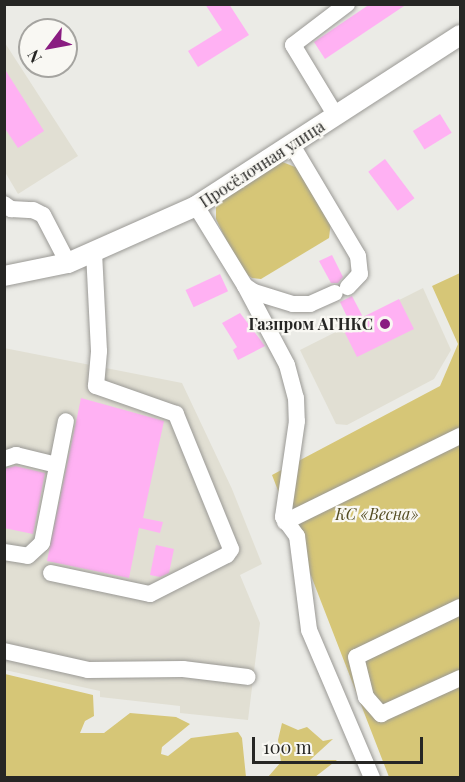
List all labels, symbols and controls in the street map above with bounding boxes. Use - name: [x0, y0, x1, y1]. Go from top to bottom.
- north arrow: [18, 18, 78, 78]
- text: N: [22, 46, 46, 67]
- street label: Просёлочная улица: [196, 116, 328, 212]
- place label: Газпром АГНКС: [248, 314, 373, 334]
- marker: Газпром АГНКС: [378, 317, 392, 331]
- park label: КС «Весна»: [335, 504, 419, 524]
- scale bar: [255, 725, 426, 763]
- text: 100 m: [263, 735, 312, 759]

